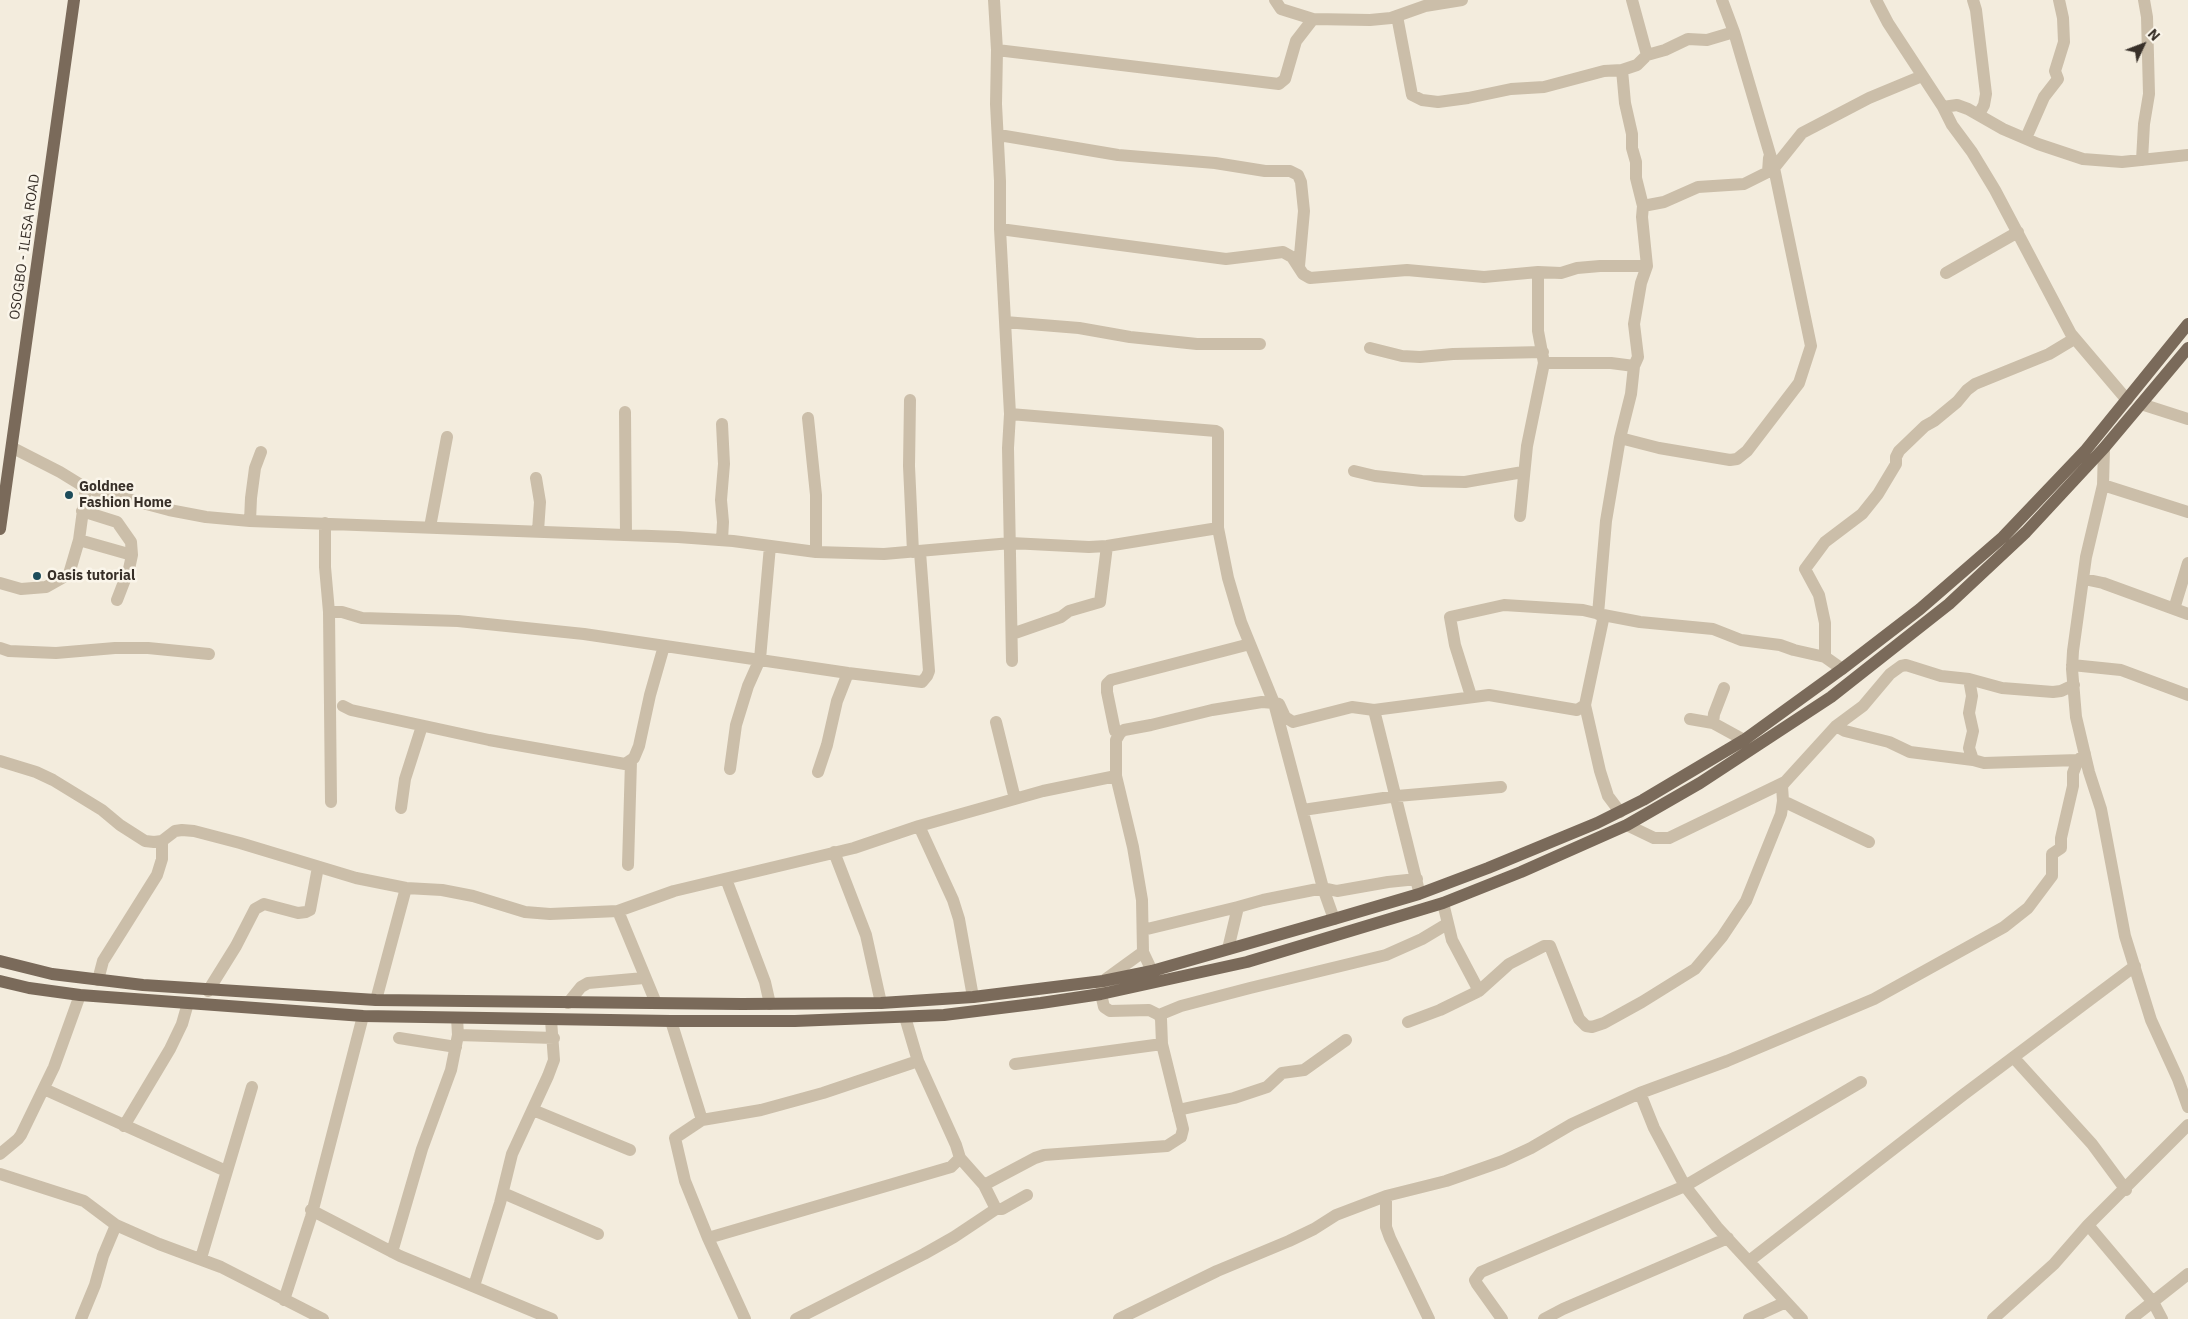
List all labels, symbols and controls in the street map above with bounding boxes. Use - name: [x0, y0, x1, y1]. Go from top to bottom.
- north arrow: [2118, 20, 2168, 70]
- text: N: [2144, 25, 2164, 45]
- street label: OSOGBO - ILESA ROAD: [6, 173, 44, 321]
- place label: Goldnee Fashion Home: [79, 479, 172, 512]
- marker: Goldnee Fashion Home: [63, 489, 75, 501]
- place label: Oasis tutorial: [47, 568, 135, 584]
- marker: Oasis tutorial: [31, 570, 43, 582]

